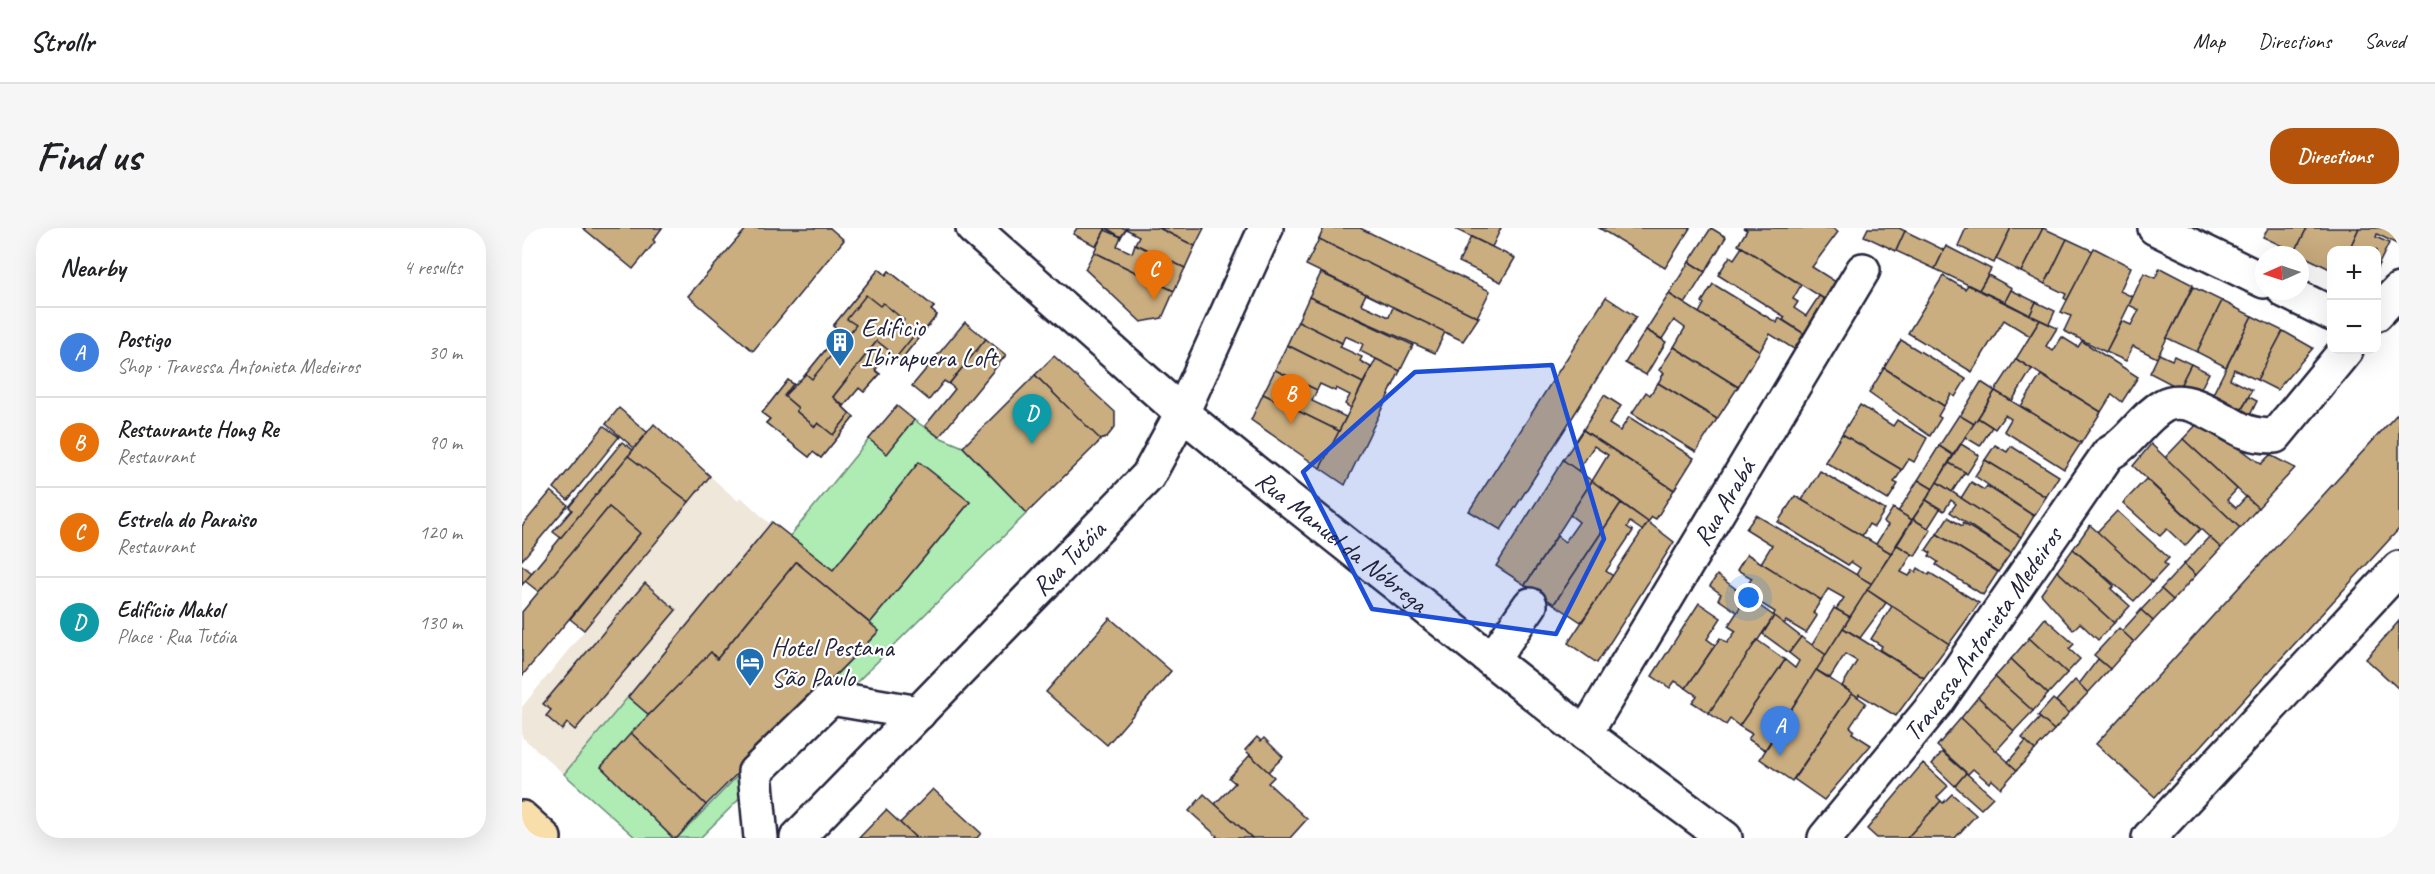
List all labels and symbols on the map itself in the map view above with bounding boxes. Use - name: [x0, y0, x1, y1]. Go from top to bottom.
- north arrow: [2255, 246, 2309, 300]
- pin: C: [1134, 250, 1174, 300]
- place label: Edificio Ibirapuera Loft: [861, 311, 1000, 374]
- building icon: Edificio Ibirapuera Loft: [824, 326, 856, 368]
- pin: B: [1272, 374, 1310, 424]
- pin: D: [1012, 394, 1052, 444]
- street label: Rua Arabá: [1685, 451, 1764, 552]
- street label: Rua Manuel da Nóbrega: [1249, 463, 1436, 620]
- street label: Rua Tutóia: [1025, 512, 1113, 603]
- street label: Travessa Antonieta Medeiros: [1895, 519, 2070, 747]
- your location: [1734, 583, 1763, 612]
- place label: Hotel Pestana São Paulo: [771, 631, 895, 694]
- hotel icon: Hotel Pestana São Paulo: [734, 646, 766, 688]
- pin: A: [1760, 706, 1800, 756]

